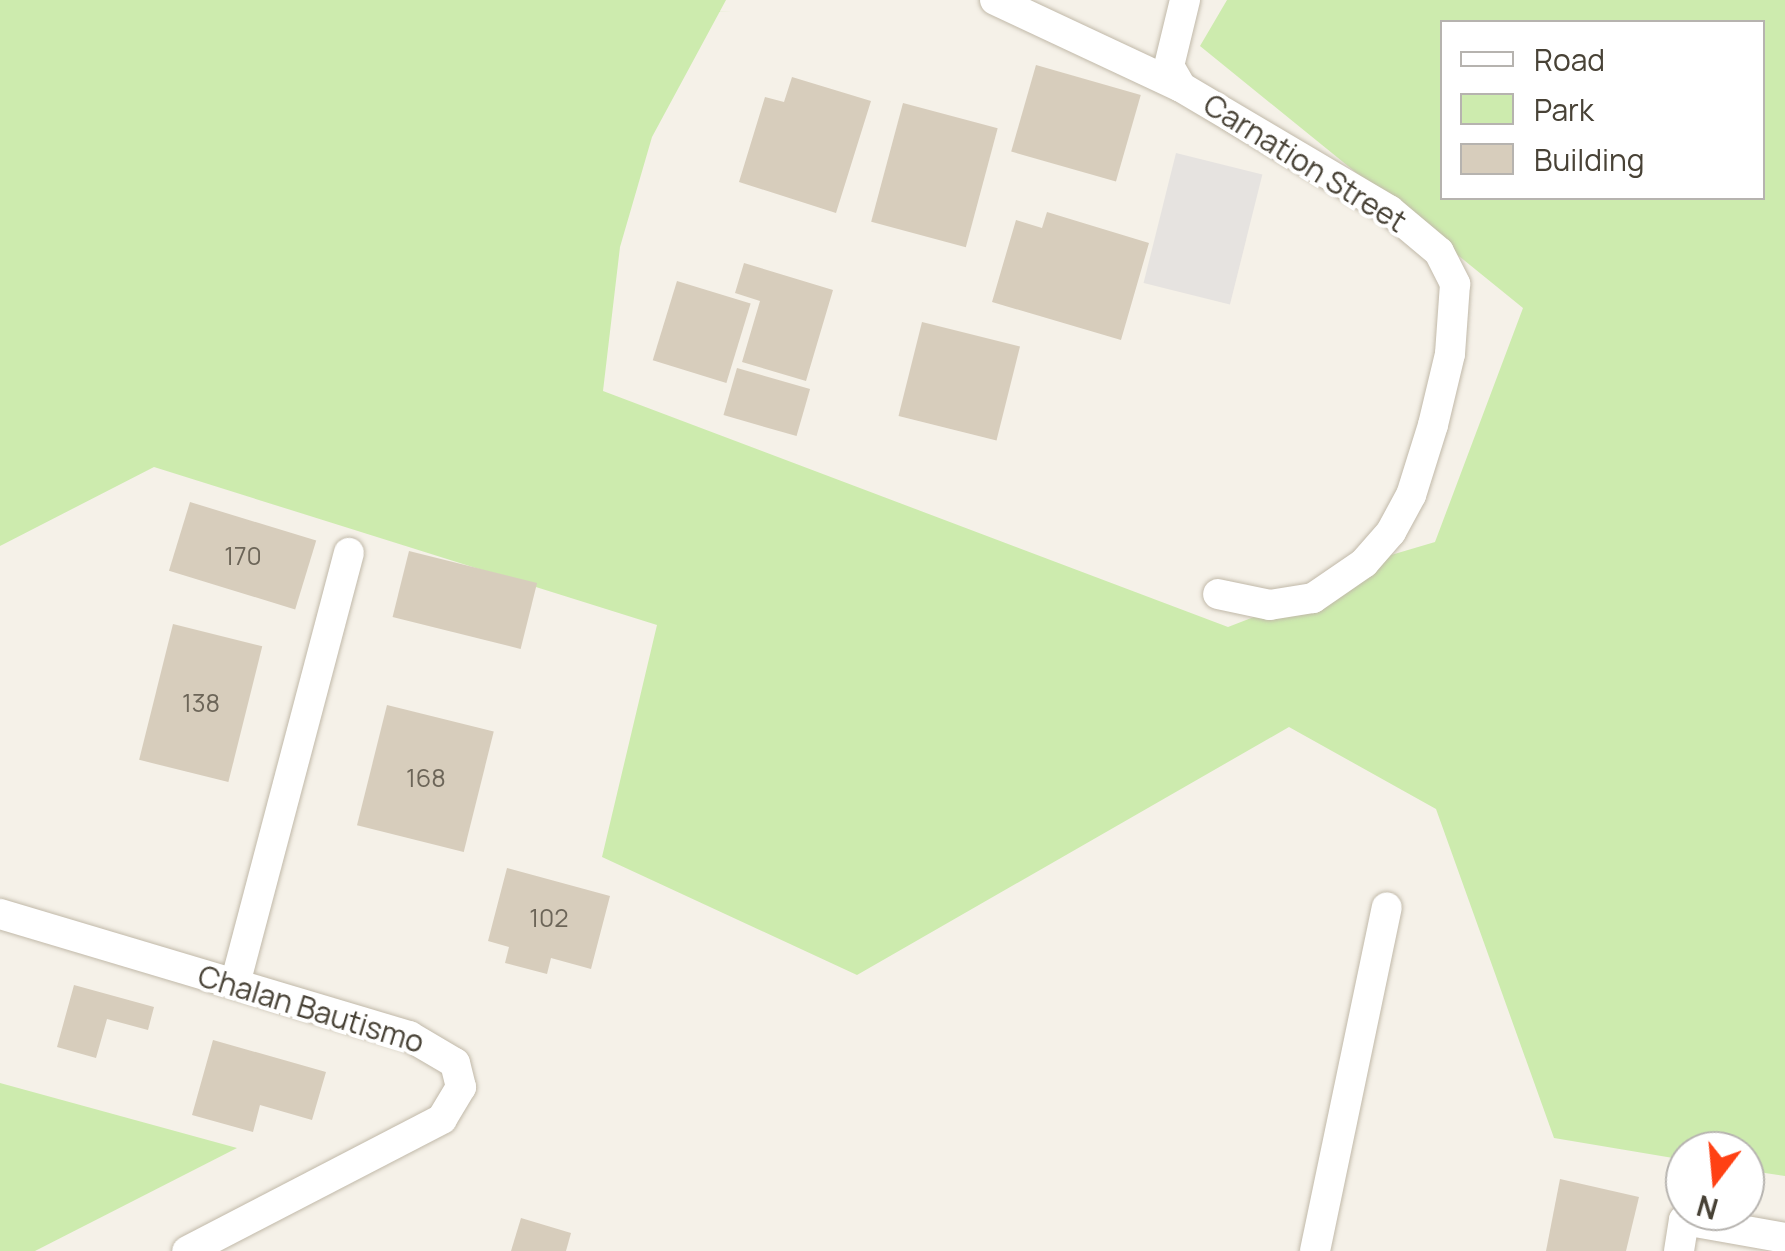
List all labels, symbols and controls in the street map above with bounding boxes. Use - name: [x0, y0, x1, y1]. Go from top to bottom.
- legend: [1440, 20, 1765, 200]
- text: Road: [1534, 39, 1605, 80]
- street label: Carnation Street: [1197, 86, 1413, 240]
- text: Park: [1534, 89, 1594, 130]
- text: Building: [1534, 139, 1645, 180]
- house number: 170: [224, 541, 262, 571]
- house number: 138: [182, 688, 220, 718]
- house number: 168: [406, 763, 446, 793]
- house number: 102: [529, 903, 569, 933]
- street label: Chalan Bautismo: [194, 958, 428, 1060]
- north arrow: [1665, 1131, 1765, 1231]
- text: N: [1692, 1187, 1722, 1229]

